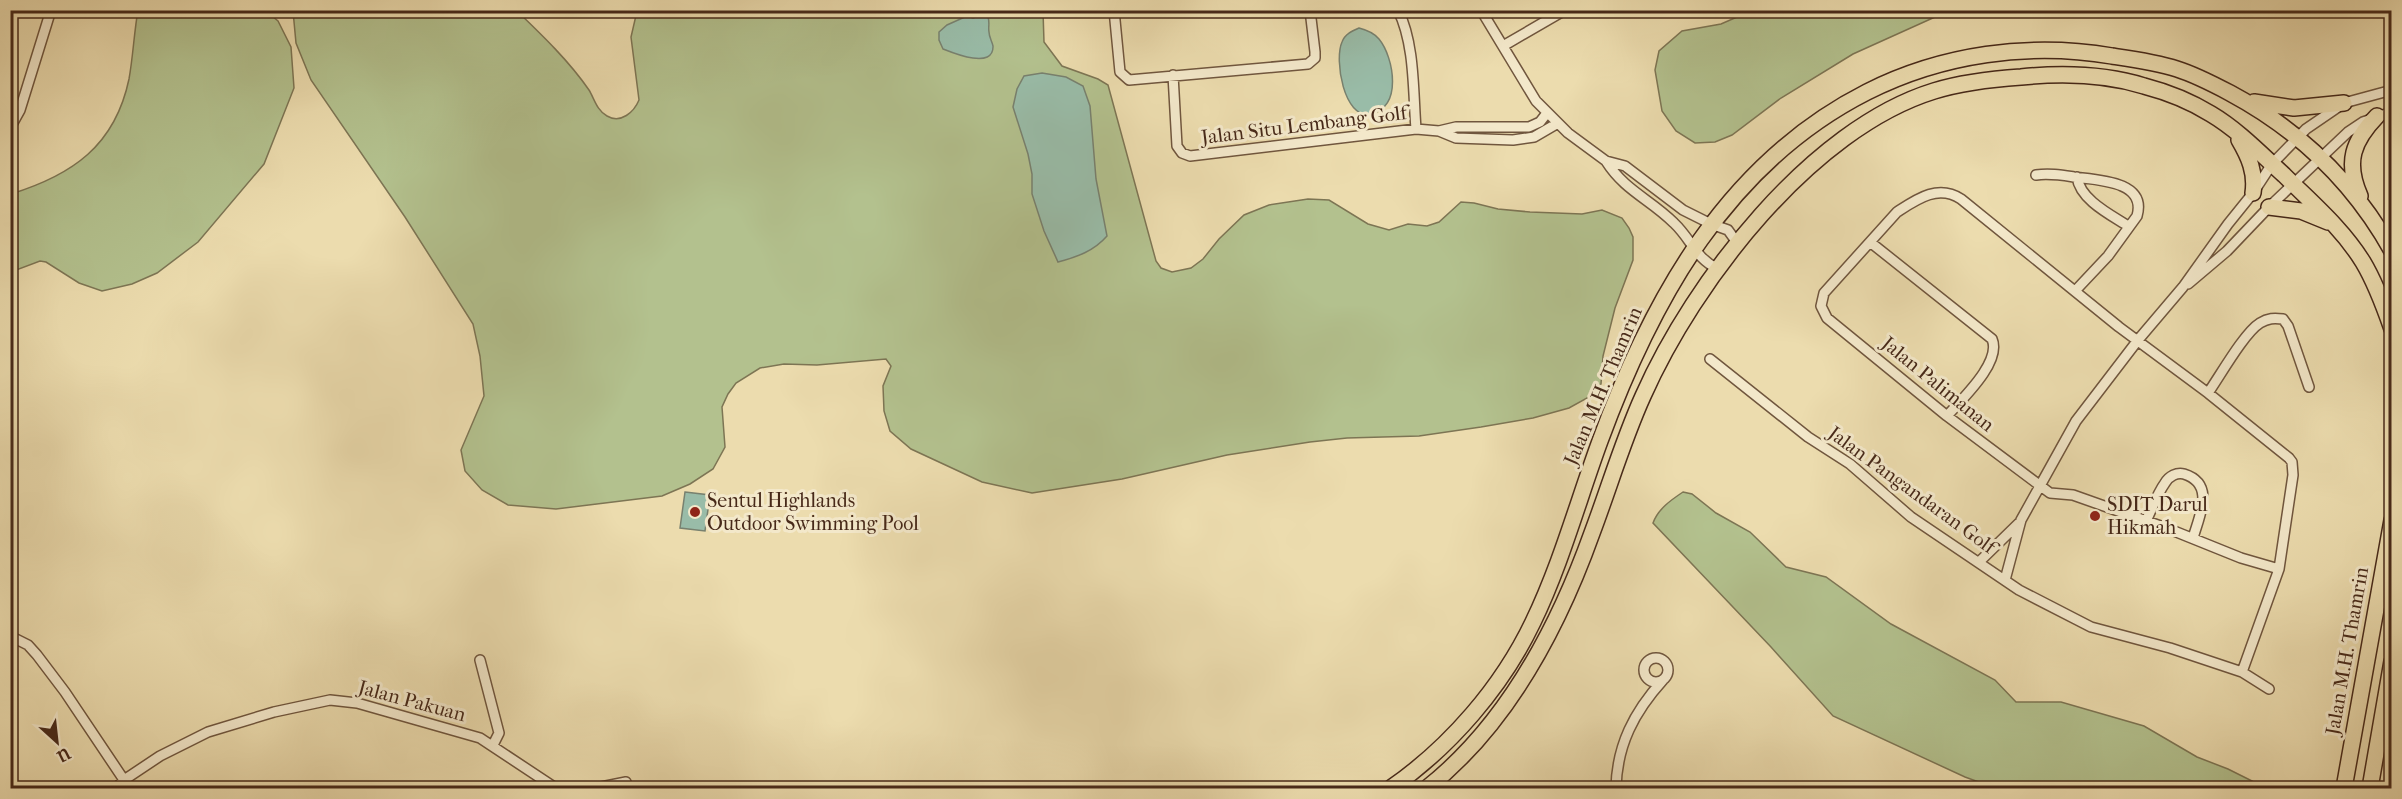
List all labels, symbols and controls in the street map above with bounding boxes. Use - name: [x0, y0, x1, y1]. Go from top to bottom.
- street label: Jalan Situ Lembang Golf: [1198, 100, 1412, 149]
- street label: Jalan M.H. Thamrin: [1558, 303, 1647, 471]
- street label: Jalan Palimanan: [1876, 330, 1999, 437]
- street label: Jalan Pangandaran Golf: [1822, 420, 2004, 561]
- place label: Sentul Highlands Outdoor Swimming Pool: [707, 489, 919, 535]
- place label: SDIT Darul Hikmah: [2107, 493, 2208, 539]
- marker: Sentul Highlands Outdoor Swimming Pool: [688, 505, 702, 519]
- marker: SDIT Darul Hikmah: [2088, 509, 2102, 523]
- street label: Jalan M.H. Thamrin: [2321, 565, 2373, 739]
- street label: Jalan Pakuan: [354, 675, 469, 727]
- north arrow: [27, 712, 87, 772]
- text: U: [53, 743, 74, 766]

